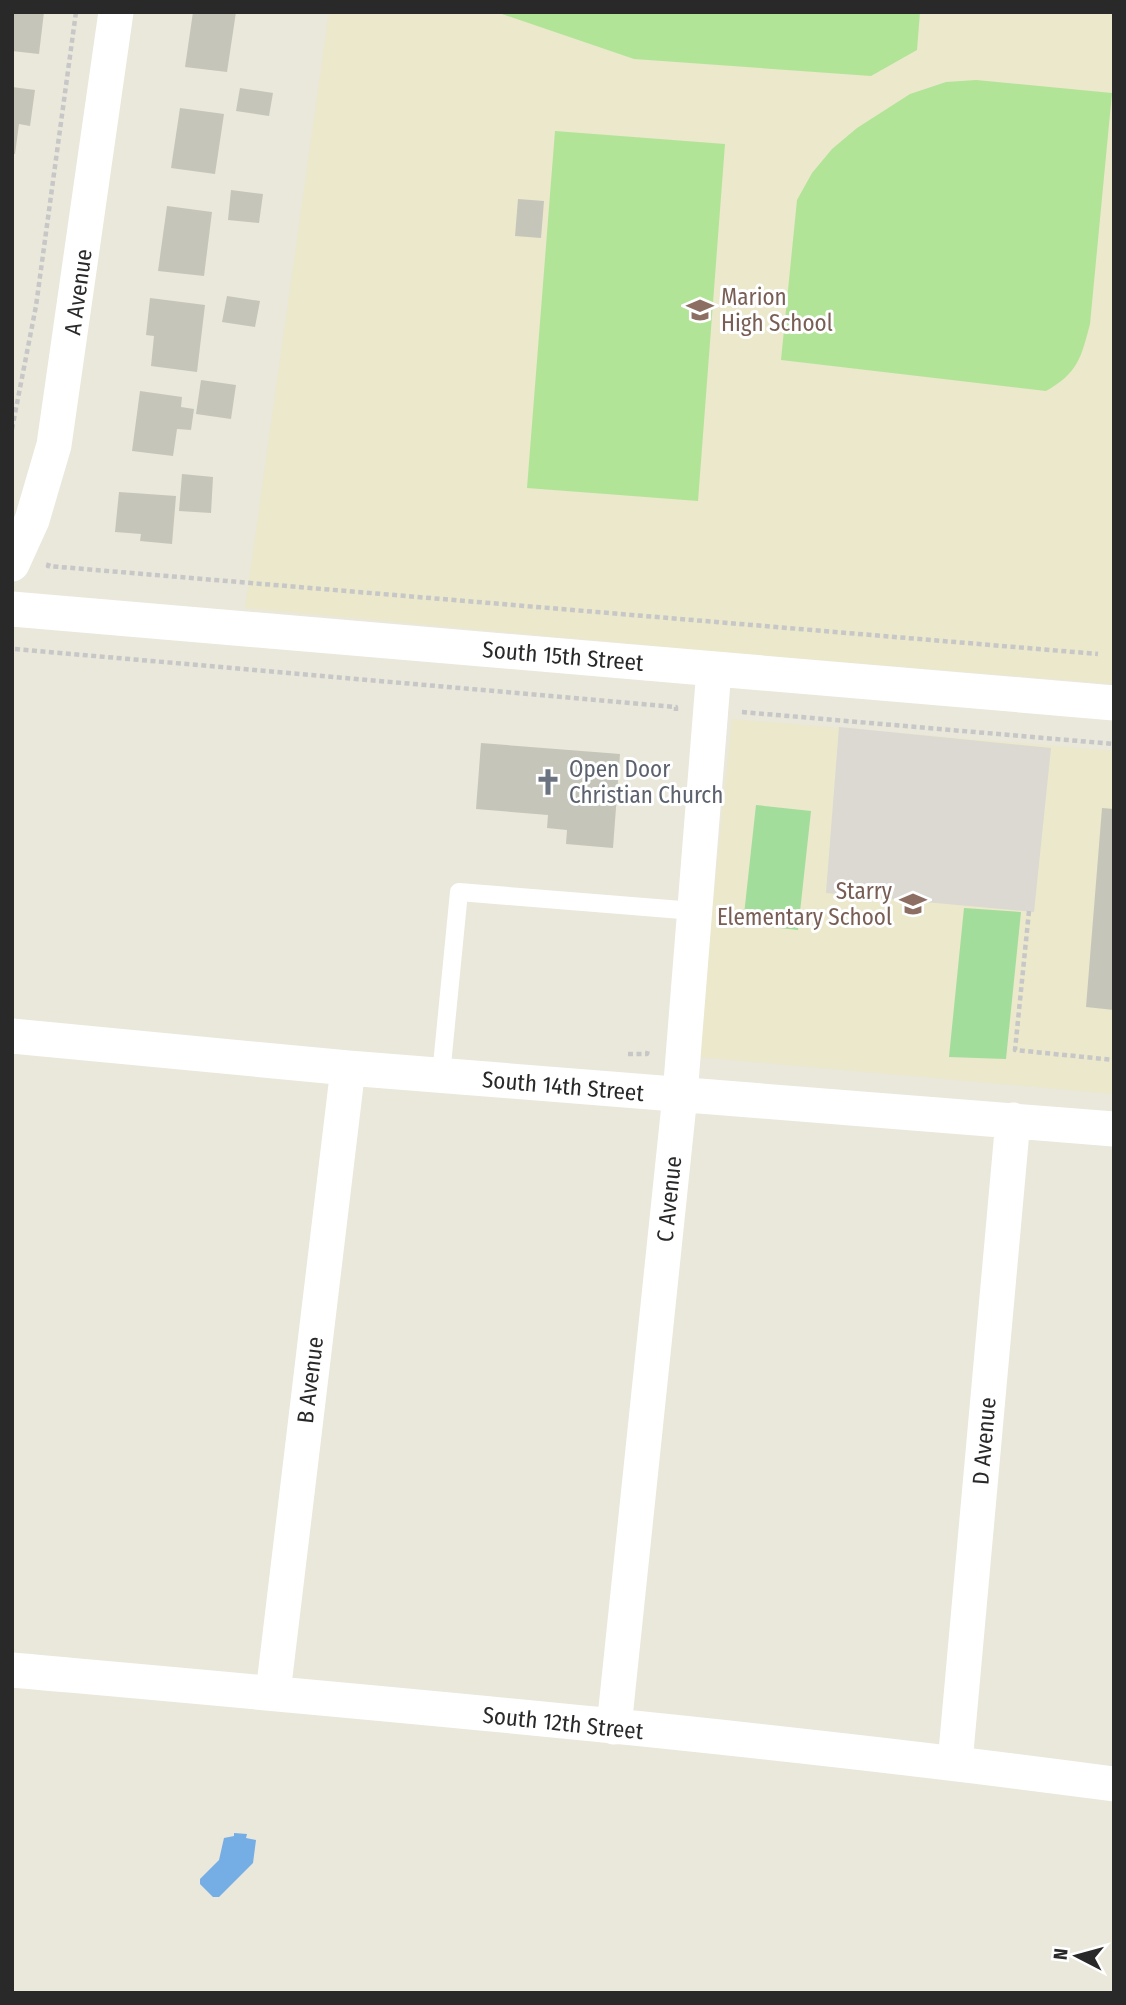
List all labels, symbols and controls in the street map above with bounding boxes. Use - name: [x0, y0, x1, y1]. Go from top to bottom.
- street label: A Avenue: [58, 247, 98, 337]
- place label: Marion High School: [721, 283, 833, 337]
- school or university icon: Marion High School: [685, 295, 715, 325]
- street label: South 15th Street: [481, 635, 645, 677]
- place label: Open Door Christian Church: [569, 755, 723, 809]
- church icon: Open Door Christian Church: [533, 767, 563, 797]
- place label: Starry Elementary School: [717, 877, 893, 931]
- school or university icon: Starry Elementary School: [898, 889, 928, 919]
- street label: South 14th Street: [481, 1065, 646, 1107]
- street label: C Avenue: [651, 1155, 687, 1243]
- street label: B Avenue: [291, 1335, 329, 1425]
- street label: D Avenue: [966, 1396, 1002, 1486]
- street label: South 12th Street: [481, 1701, 645, 1745]
- north arrow: [1042, 1921, 1112, 1991]
- text: N: [1049, 1947, 1073, 1961]

